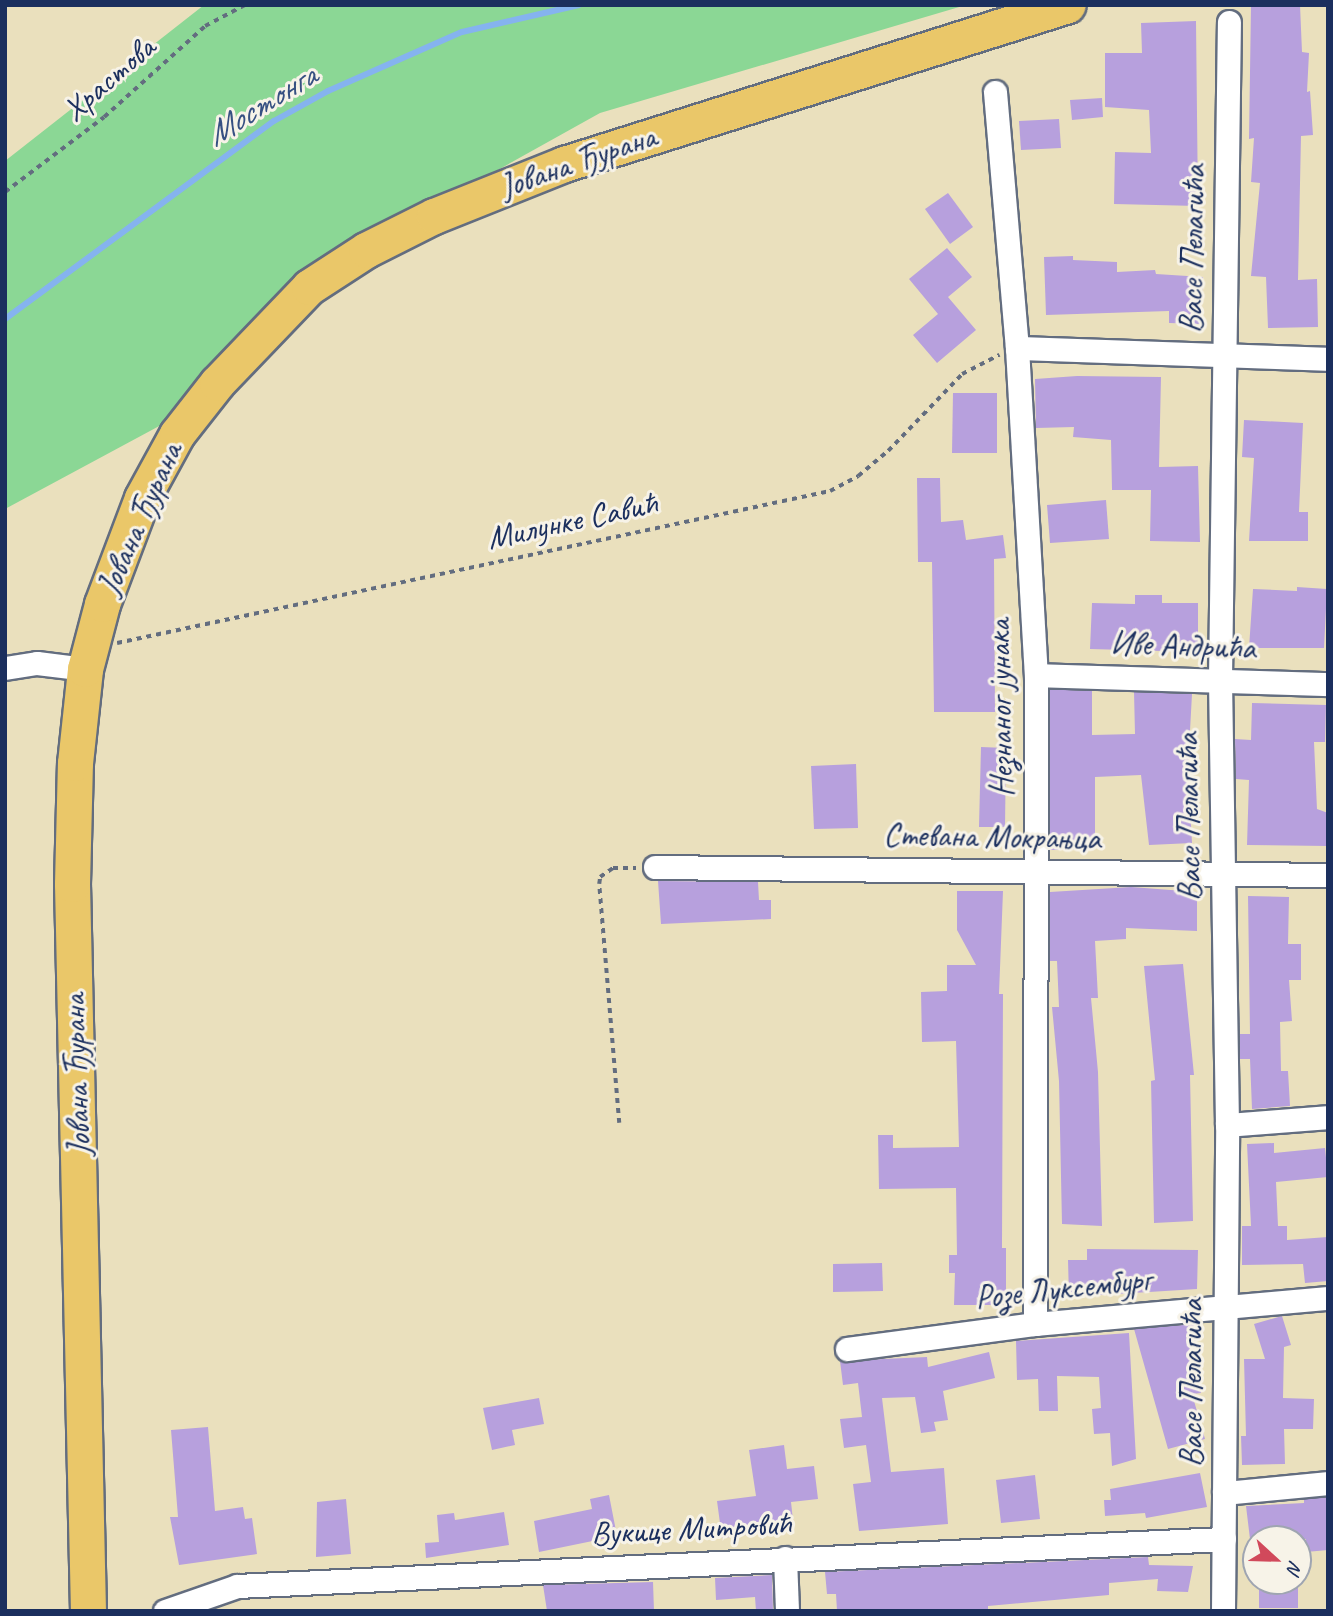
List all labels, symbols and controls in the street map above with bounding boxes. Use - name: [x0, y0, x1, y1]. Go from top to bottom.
- street label: Храстова: [55, 28, 163, 130]
- water label: Мостонга: [198, 55, 324, 155]
- street label: Јована Ђурана: [495, 117, 661, 207]
- street label: Васе Пелагића: [1172, 165, 1214, 333]
- street label: Јована Ђурана: [89, 437, 191, 601]
- street label: Милунке Савић: [483, 484, 661, 558]
- street label: Незнаног јунака: [980, 619, 1022, 797]
- street label: Иве Андрића: [1111, 624, 1255, 668]
- street label: Васе Пелагића: [1168, 733, 1210, 901]
- street label: Стевана Мокрањца: [883, 815, 1101, 859]
- street label: Јована Ђурана: [54, 993, 100, 1157]
- street label: Розе Луксембург: [972, 1260, 1154, 1318]
- street label: Васе Пелагића: [1172, 1300, 1212, 1466]
- street label: Вукице Митровић: [591, 1504, 791, 1554]
- north arrow: [1242, 1525, 1312, 1595]
- text: N: [1281, 1557, 1308, 1577]

